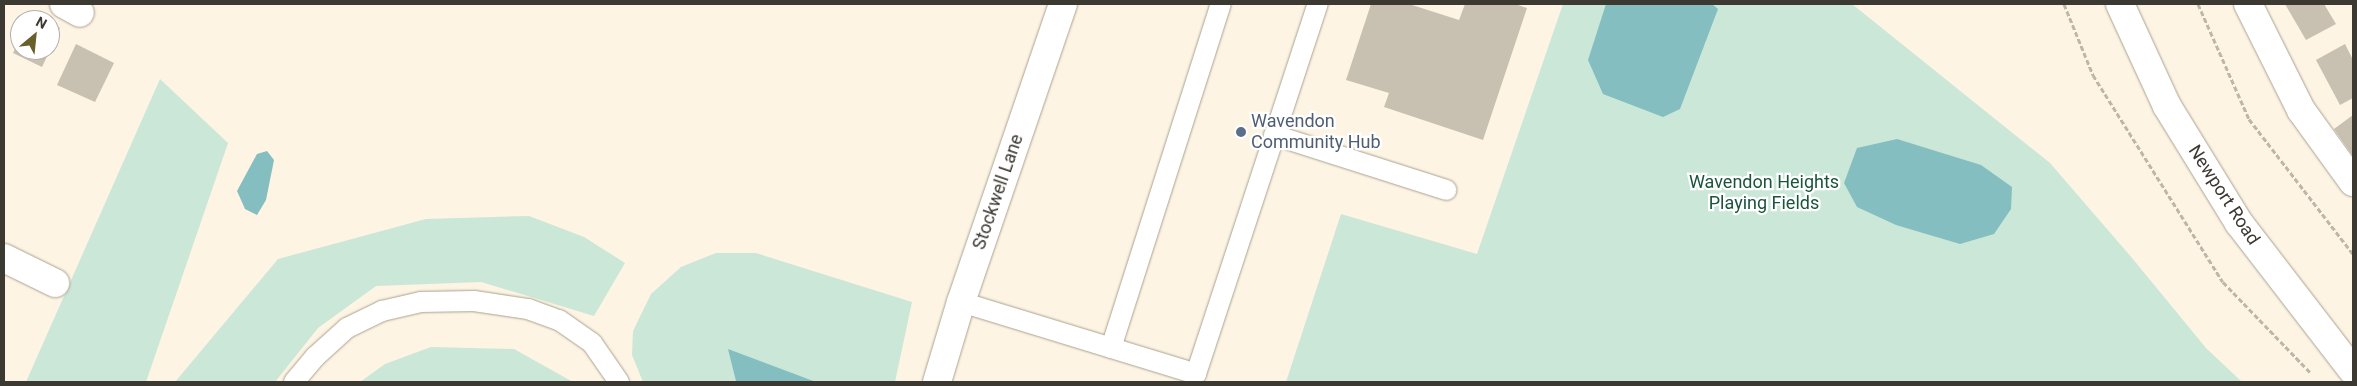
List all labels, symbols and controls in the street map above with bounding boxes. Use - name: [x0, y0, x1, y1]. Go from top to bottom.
- north arrow: [10, 10, 60, 60]
- text: N: [33, 13, 50, 32]
- place label: Wavendon Community Hub: [1251, 111, 1381, 154]
- marker: Wavendon Community Hub: [1235, 126, 1247, 138]
- street label: Stockwell Lane: [968, 132, 1028, 252]
- street label: Newport Road: [2184, 141, 2264, 249]
- park label: Wavendon Heights Playing Fields: [1689, 172, 1839, 214]

